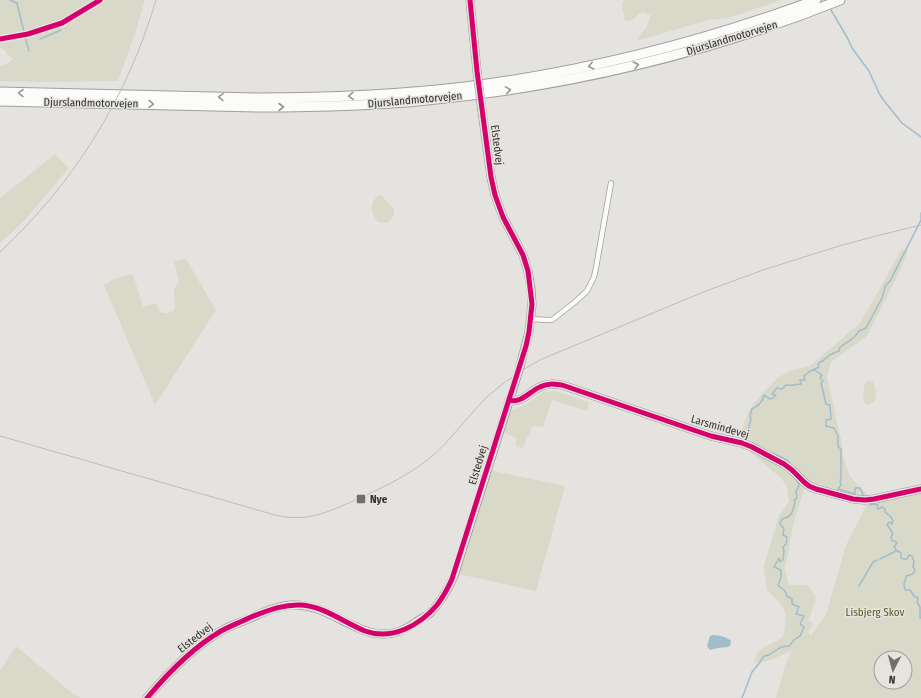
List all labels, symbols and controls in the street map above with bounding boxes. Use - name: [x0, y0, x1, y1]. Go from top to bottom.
- street label: Djurslandmotorvejen: [685, 18, 779, 58]
- one-way arrow: [587, 61, 594, 69]
- one-way arrow: [632, 61, 639, 69]
- one-way arrow: [505, 86, 511, 95]
- one-way arrow: [18, 88, 24, 97]
- street label: Djurslandmotorvejen: [367, 89, 463, 111]
- one-way arrow: [348, 92, 354, 101]
- one-way arrow: [218, 93, 224, 101]
- street label: Djurslandmotorvejen: [43, 96, 139, 110]
- one-way arrow: [148, 100, 154, 108]
- one-way arrow: [278, 103, 284, 111]
- street label: Elstedvej: [488, 124, 506, 166]
- street label: Larsmindevej: [689, 412, 751, 442]
- street label: Elstedvej: [466, 444, 490, 486]
- marker: Nye: [355, 493, 367, 505]
- place label: Nye: [370, 493, 388, 506]
- park label: Lisbjerg Skov: [846, 606, 905, 619]
- street label: Elstedvej: [175, 620, 215, 656]
- north arrow: [873, 650, 913, 690]
- text: N: [888, 673, 896, 686]

